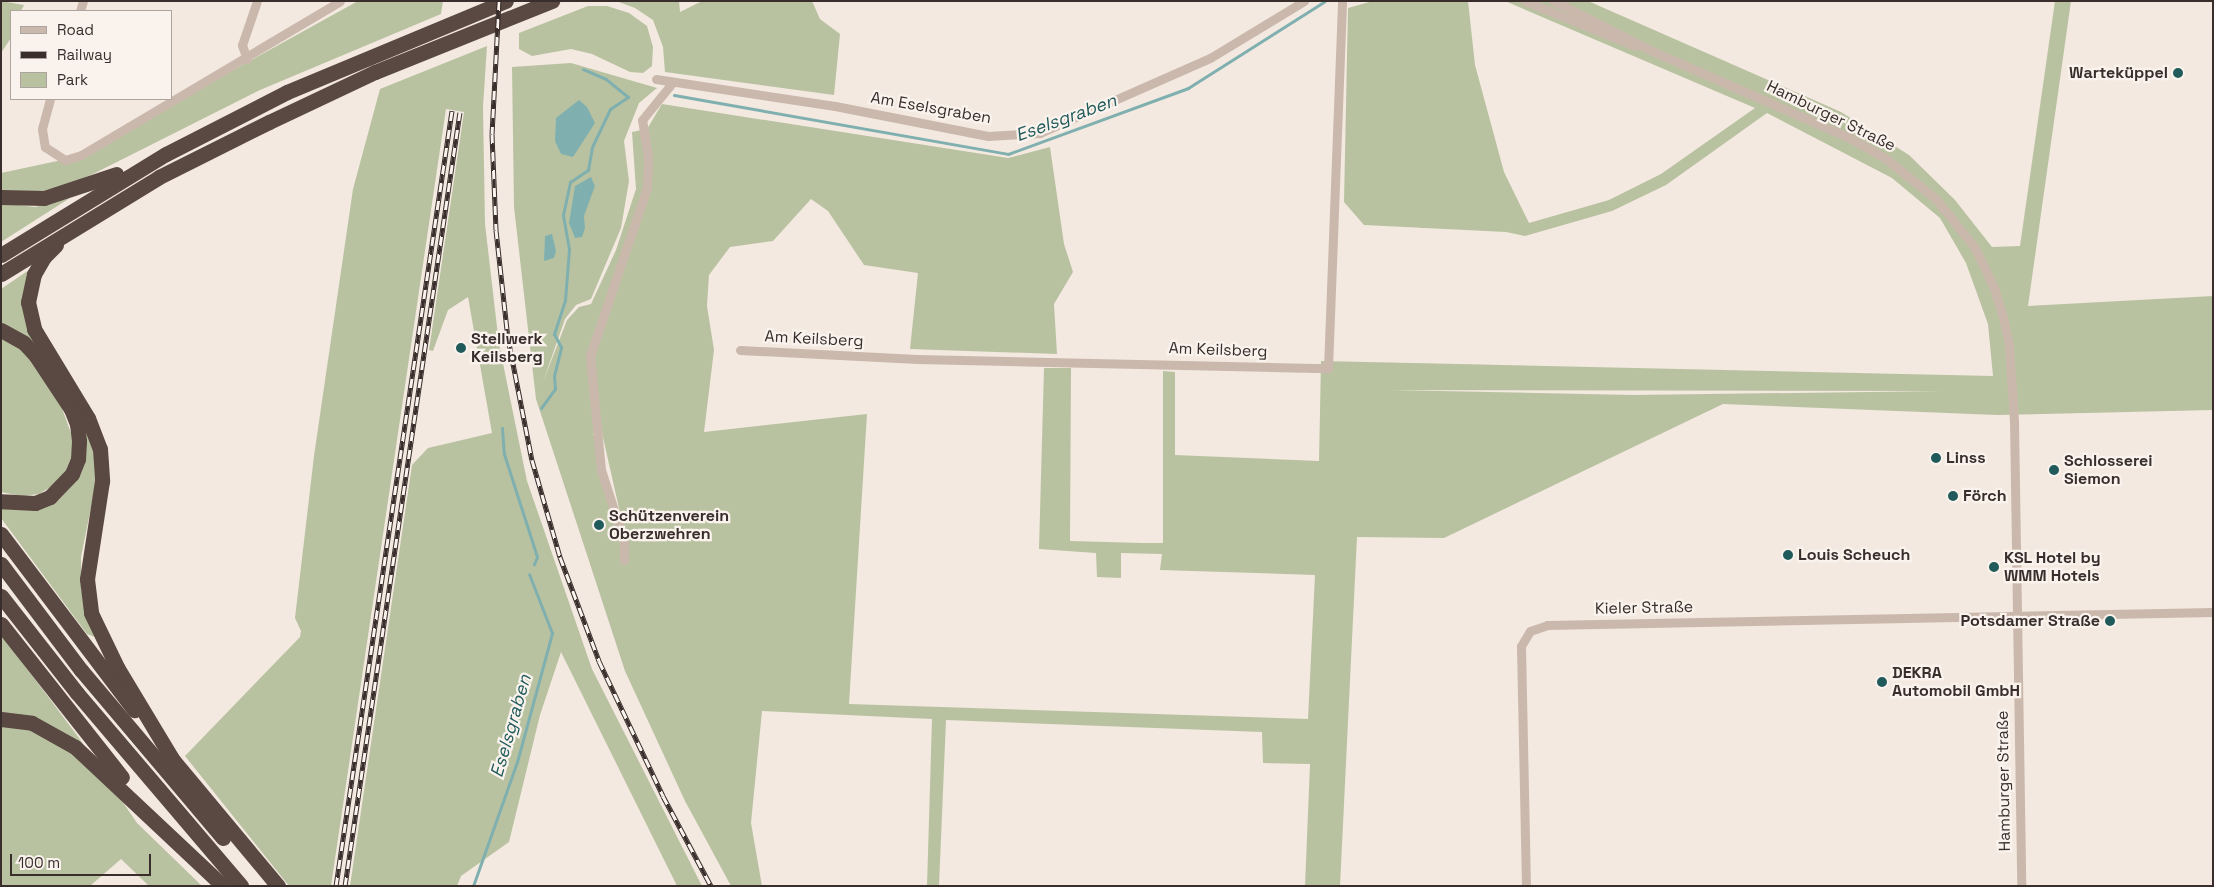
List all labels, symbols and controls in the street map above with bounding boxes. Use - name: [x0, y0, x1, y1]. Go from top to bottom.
- legend: [10, 10, 172, 100]
- text: Road: [57, 20, 94, 39]
- text: Railway: [57, 45, 112, 64]
- place label: Warteküppel: [2069, 63, 2168, 83]
- marker: Warteküppel: [2172, 67, 2184, 79]
- text: Park: [57, 70, 88, 89]
- street label: Hamburger Straße: [1764, 77, 1898, 155]
- street label: Am Eselsgraben: [869, 88, 993, 128]
- water label: Eselsgraben: [1013, 90, 1119, 146]
- street label: Am Keilsberg: [764, 327, 864, 351]
- place label: Stellwerk Keilsberg: [471, 329, 543, 367]
- street label: Am Keilsberg: [1168, 339, 1268, 361]
- marker: Stellwerk Keilsberg: [455, 342, 467, 354]
- place label: Linss: [1946, 448, 1986, 468]
- place label: Schlosserei Siemon: [2064, 451, 2153, 489]
- marker: Linss: [1930, 452, 1942, 464]
- marker: Schlosserei Siemon: [2048, 464, 2060, 476]
- place label: Förch: [1963, 486, 2007, 506]
- marker: Förch: [1947, 490, 1959, 502]
- place label: Schützenverein Oberzwehren: [609, 506, 729, 544]
- marker: Schützenverein Oberzwehren: [593, 519, 605, 531]
- place label: Louis Scheuch: [1798, 545, 1910, 565]
- place label: KSL Hotel by WMM Hotels: [2004, 548, 2101, 586]
- marker: Louis Scheuch: [1782, 549, 1794, 561]
- marker: KSL Hotel by WMM Hotels: [1988, 561, 2000, 573]
- street label: Kieler Straße: [1595, 598, 1693, 618]
- place label: Potsdamer Straße: [1961, 611, 2100, 631]
- marker: Potsdamer Straße: [2104, 615, 2116, 627]
- place label: DEKRA Automobil GmbH: [1892, 663, 2020, 701]
- water label: Eselsgraben: [486, 672, 536, 780]
- marker: DEKRA Automobil GmbH: [1876, 676, 1888, 688]
- street label: Hamburger Straße: [1993, 710, 2015, 852]
- scale bar: [12, 844, 154, 876]
- text: 100 m: [18, 853, 60, 872]

